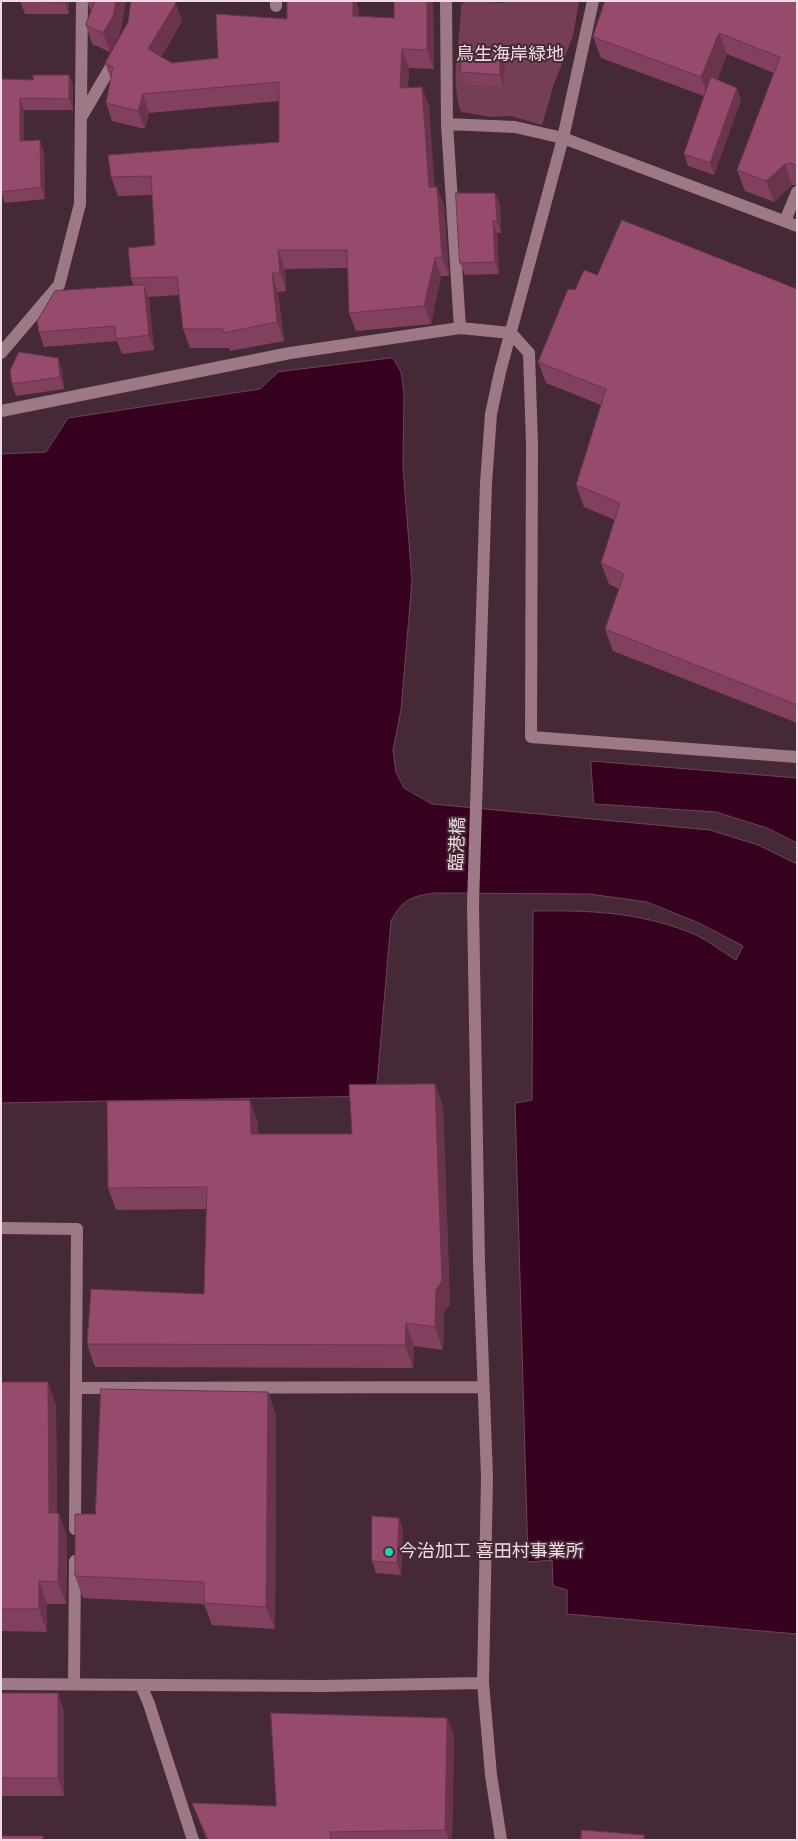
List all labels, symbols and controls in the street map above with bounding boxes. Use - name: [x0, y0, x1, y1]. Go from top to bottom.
- park label: 鳥生海岸緑地: [456, 44, 564, 66]
- street label: 臨港橋: [446, 817, 470, 871]
- place label: 今治加工 喜田村事業所: [399, 1541, 584, 1563]
- marker: 今治加工 喜田村事業所: [383, 1546, 395, 1558]

